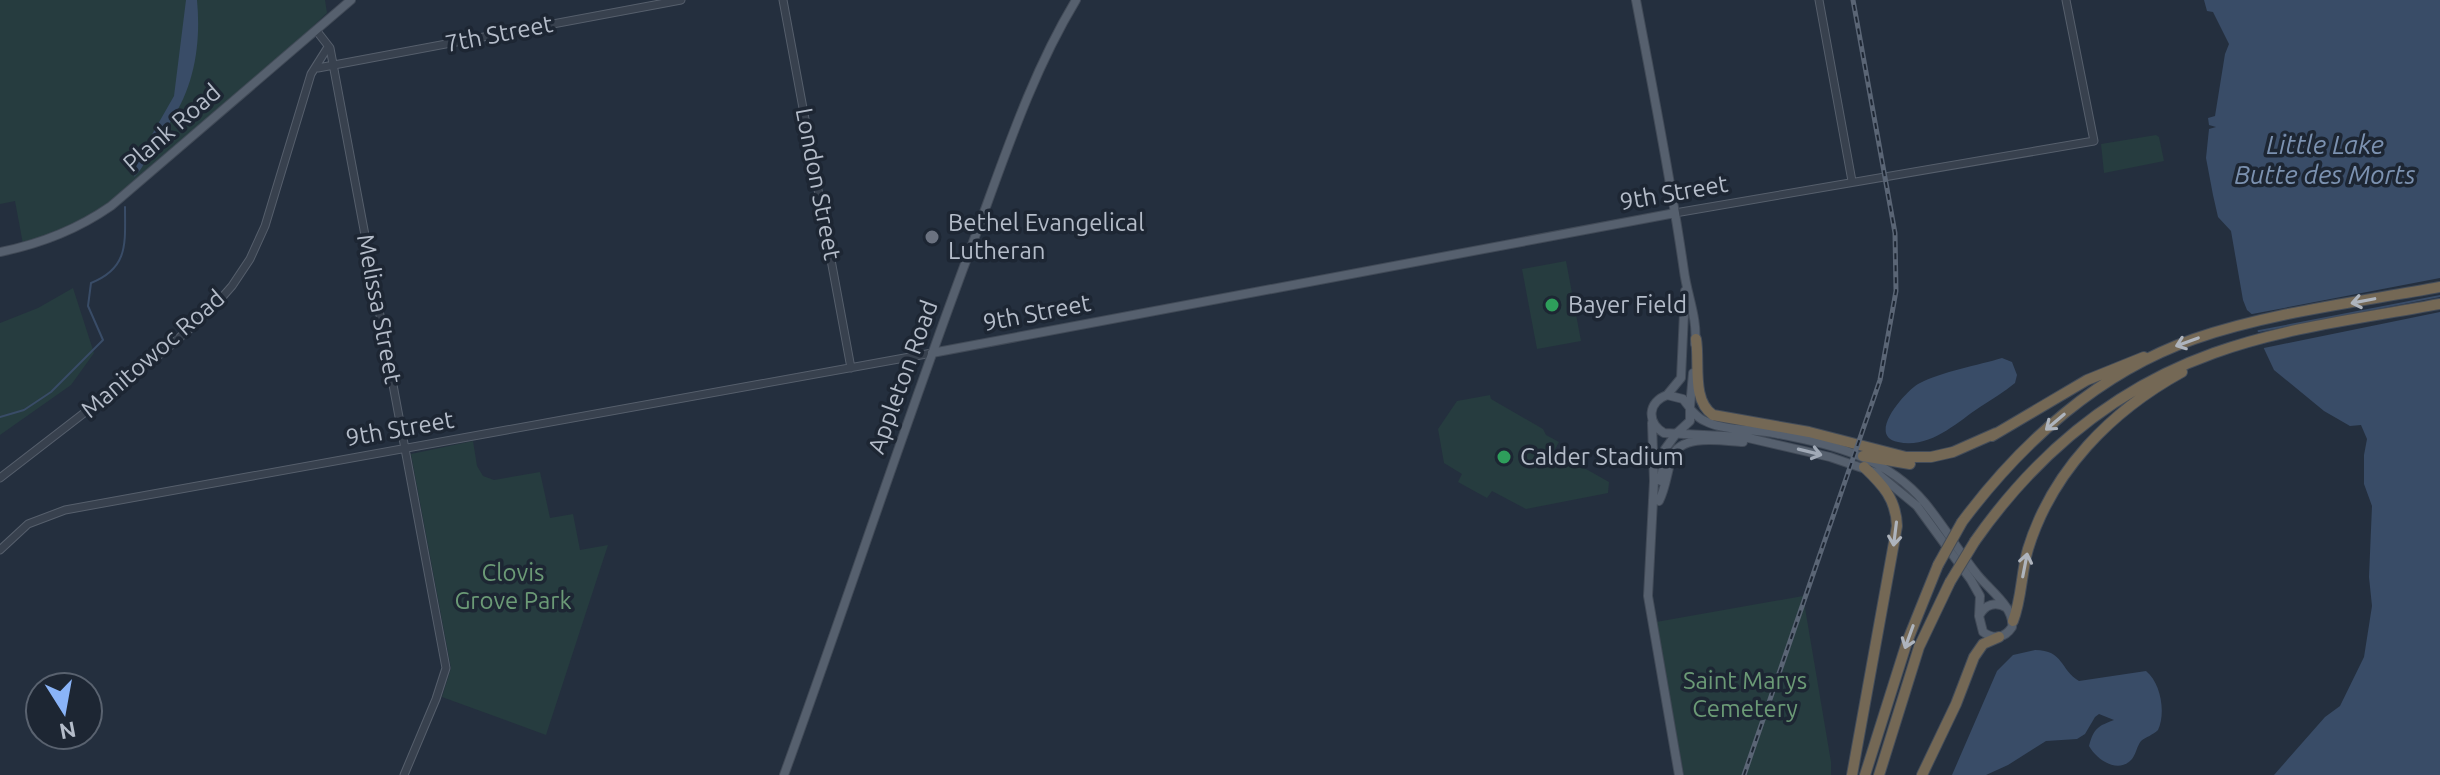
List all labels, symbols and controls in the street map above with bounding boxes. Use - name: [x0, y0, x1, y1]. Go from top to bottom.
- street label: 7th Street: [443, 10, 556, 57]
- street label: Plank Road: [118, 78, 226, 177]
- street label: London Street: [791, 106, 847, 263]
- water label: Little Lake Butte des Morts: [2234, 130, 2416, 189]
- street label: 9th Street: [1618, 170, 1731, 215]
- place label: Bethel Evangelical Lutheran: [948, 209, 1144, 264]
- marker: Bethel Evangelical Lutheran: [923, 228, 941, 246]
- street label: Melissa Street: [352, 232, 407, 387]
- street label: Manitowoc Road: [76, 284, 230, 423]
- street label: 9th Street: [981, 289, 1094, 336]
- place label: Bayer Field: [1568, 291, 1687, 318]
- one-way arrow: [2351, 295, 2377, 310]
- street label: Appleton Road: [862, 296, 943, 457]
- marker: Bayer Field: [1543, 296, 1561, 314]
- one-way arrow: [2175, 336, 2200, 350]
- street label: 9th Street: [344, 406, 457, 451]
- one-way arrow: [2045, 413, 2065, 431]
- place label: Calder Stadium: [1520, 443, 1684, 470]
- one-way arrow: [1797, 445, 1822, 460]
- marker: Calder Stadium: [1495, 448, 1513, 466]
- one-way arrow: [1887, 520, 1902, 547]
- one-way arrow: [2019, 553, 2034, 579]
- park label: Clovis Grove Park: [454, 559, 572, 614]
- one-way arrow: [1901, 625, 1916, 650]
- park label: Saint Marys Cemetery: [1683, 667, 1807, 722]
- north arrow: [24, 671, 104, 751]
- text: N: [57, 717, 78, 745]

